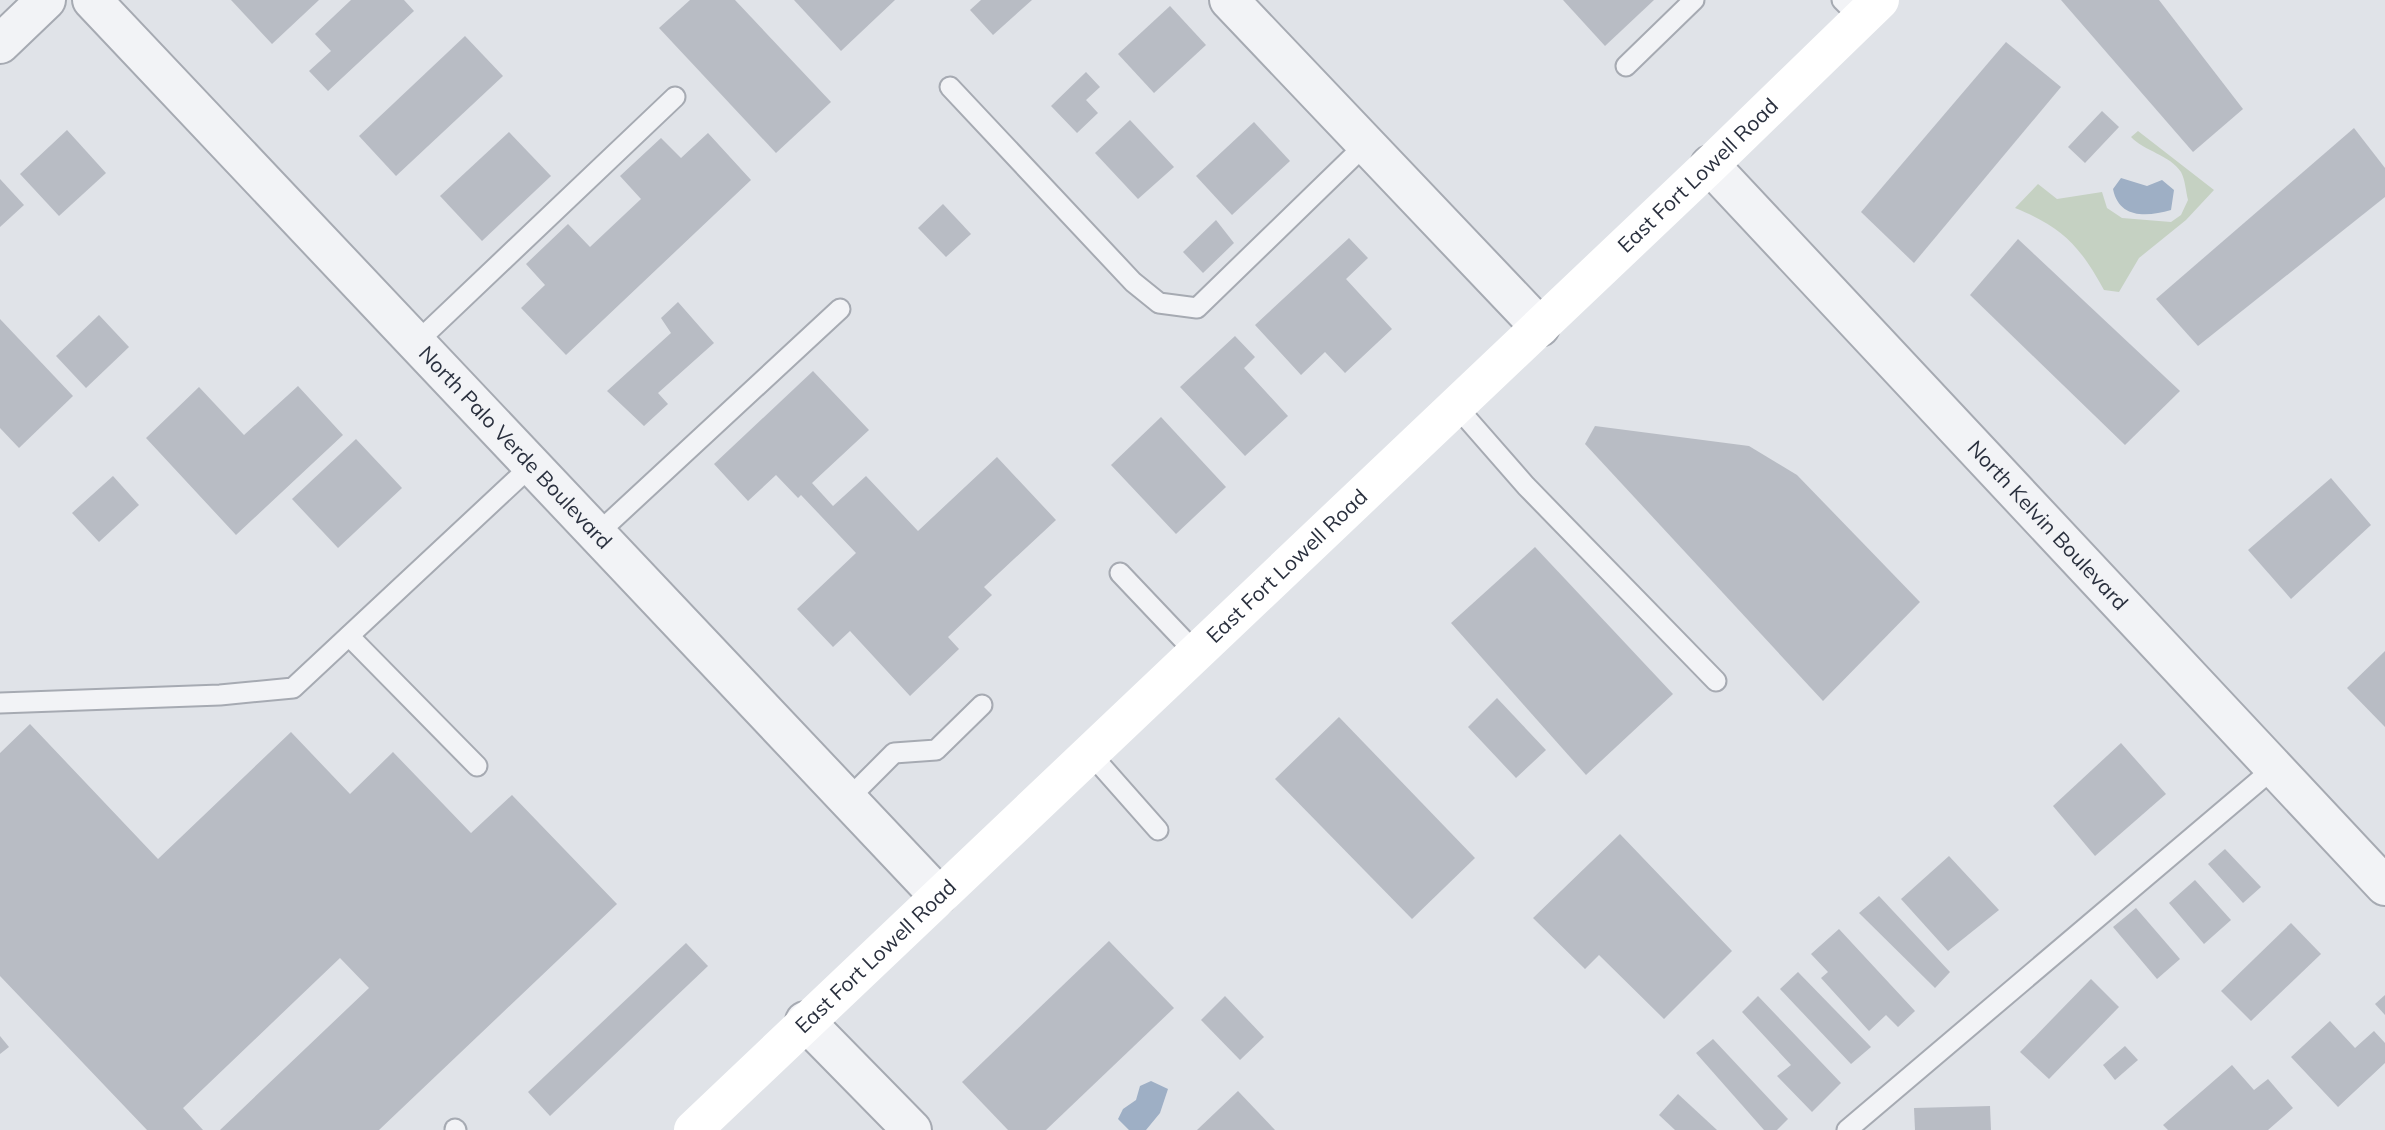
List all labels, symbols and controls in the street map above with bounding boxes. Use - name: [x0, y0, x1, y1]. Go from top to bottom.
- street label: East Fort Lowell Road: [1612, 92, 1783, 258]
- street label: North Palo Verde Boulevard: [414, 340, 618, 554]
- street label: North Kelvin Boulevard: [1963, 435, 2134, 615]
- street label: East Fort Lowell Road: [1201, 483, 1372, 648]
- street label: East Fort Lowell Road: [789, 873, 961, 1038]

